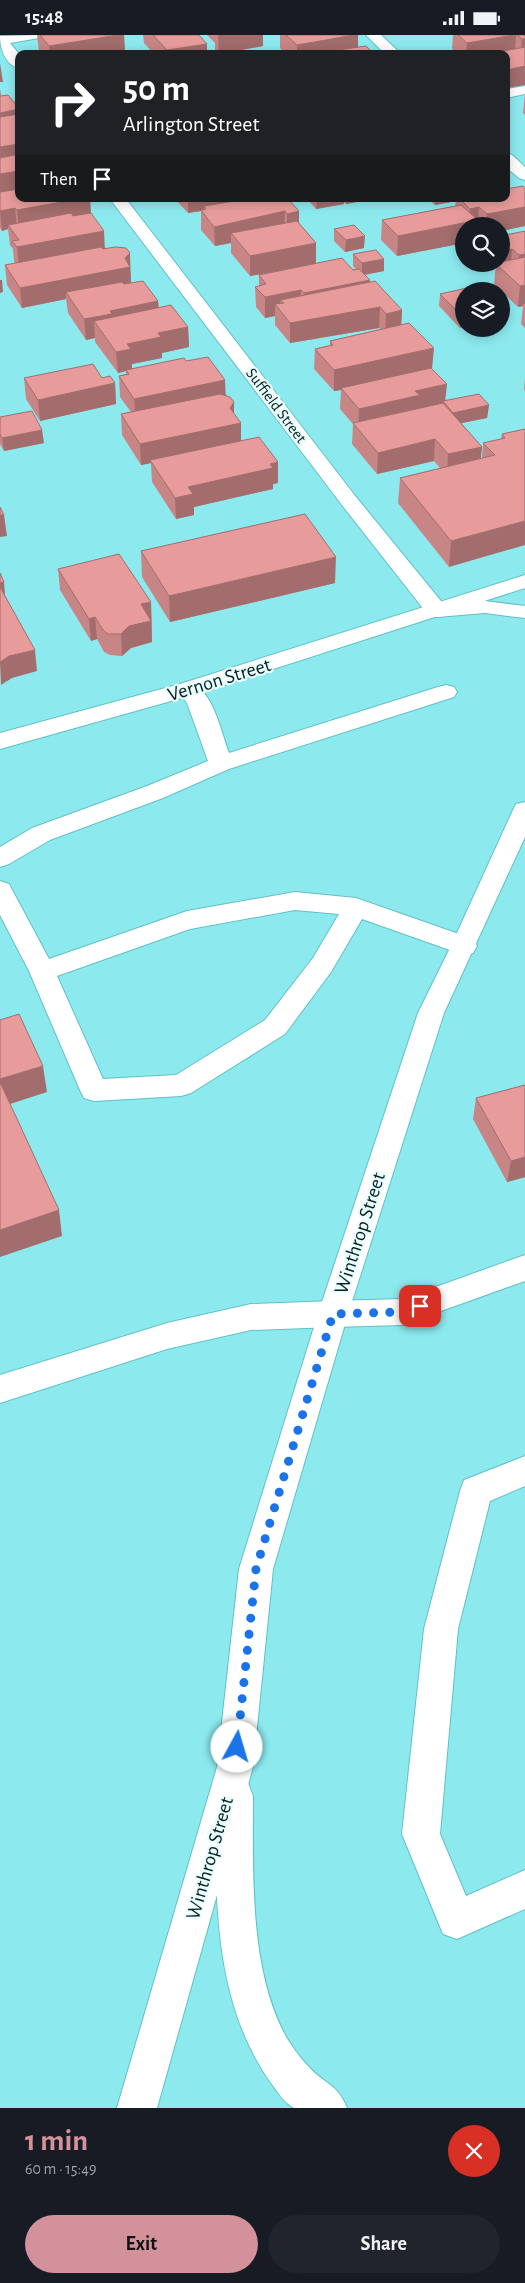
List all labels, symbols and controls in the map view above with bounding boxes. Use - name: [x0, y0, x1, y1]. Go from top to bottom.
- text: 15:48: [25, 8, 63, 27]
- icon: right: [40, 70, 105, 135]
- text: 50 m: [123, 72, 190, 107]
- text: Arlington Street: [123, 113, 260, 135]
- icon: arrive: [88, 165, 116, 193]
- text: Then: [40, 170, 78, 189]
- map controls: [455, 217, 510, 337]
- button: search: [455, 217, 510, 272]
- button: layers: [455, 282, 510, 337]
- street label: Suffield Street: [243, 365, 309, 446]
- street label: Vernon Street: [165, 655, 274, 705]
- street label: Winthrop Street: [331, 1170, 389, 1297]
- pin: [399, 1285, 441, 1327]
- icon: arrive: [406, 1292, 434, 1320]
- position arrow: [210, 1720, 262, 1772]
- street label: Winthrop Street: [183, 1794, 237, 1922]
- button: close: [448, 2125, 500, 2177]
- text: 1 min: [25, 2126, 88, 2156]
- text: 60 m · 15:49: [25, 2161, 96, 2177]
- button: Exit: [25, 2215, 258, 2273]
- button: Share: [268, 2215, 500, 2273]

